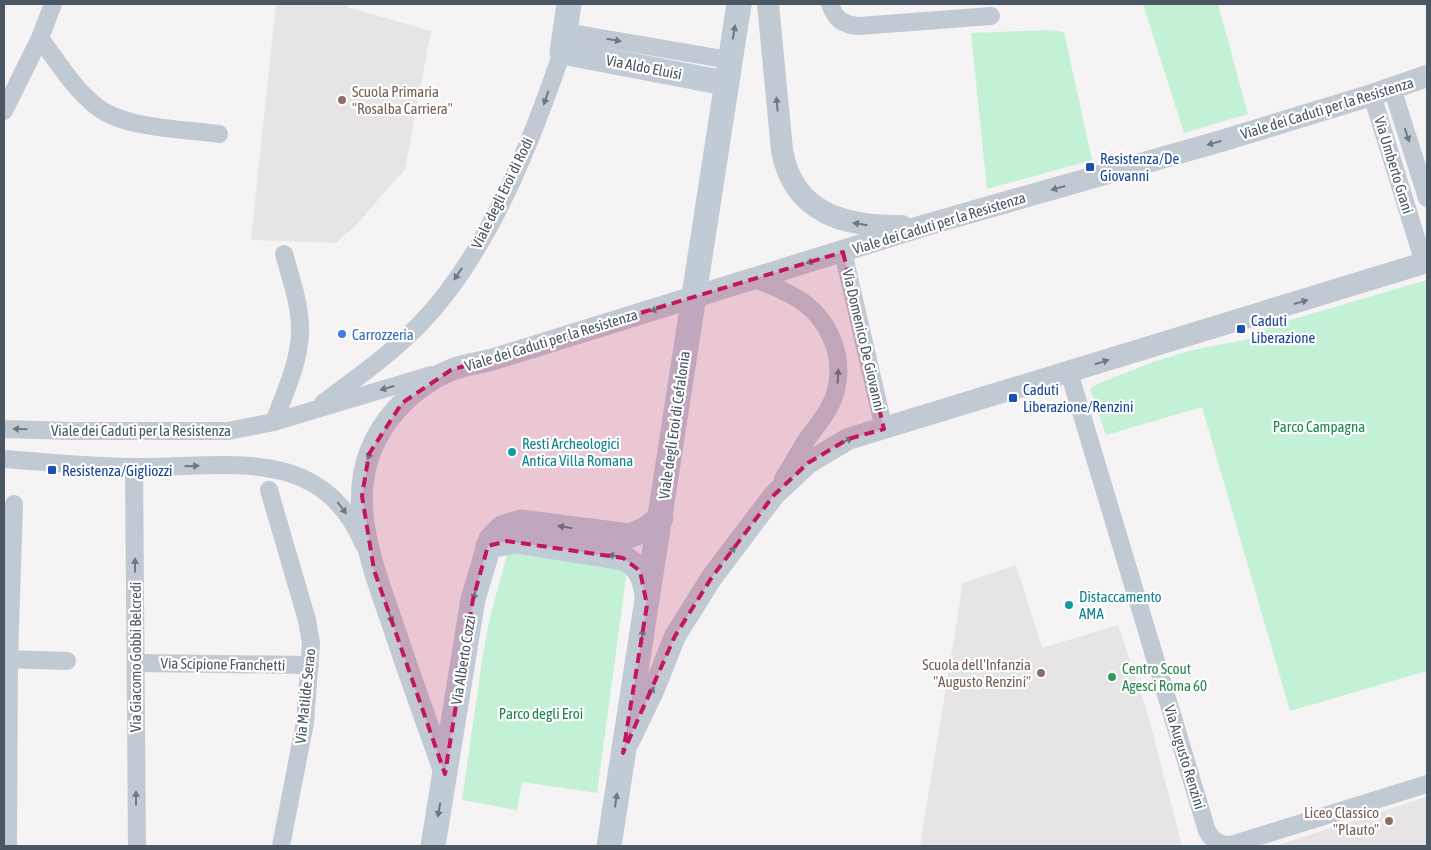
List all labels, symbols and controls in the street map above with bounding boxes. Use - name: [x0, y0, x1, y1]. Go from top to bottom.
- one-way arrow: [730, 24, 738, 40]
- one-way arrow: [606, 37, 622, 45]
- street label: Via Aldo Eluisi: [605, 51, 683, 83]
- street label: Viale dei Caduti per la Resistenza: [1238, 74, 1416, 142]
- place label: Scuola Primaria "Rosalba Carriera": [352, 83, 453, 117]
- one-way arrow: [542, 91, 550, 106]
- marker: Scuola Primaria "Rosalba Carriera": [336, 94, 348, 106]
- one-way arrow: [773, 96, 781, 112]
- street label: Via Umberto Grani: [1371, 114, 1417, 216]
- one-way arrow: [1403, 128, 1411, 143]
- street label: Viale degli Eroi di Rodi: [468, 135, 536, 251]
- one-way arrow: [1206, 139, 1222, 147]
- place label: Resistenza/De Giovanni: [1100, 150, 1179, 184]
- marker: Resistenza/De Giovanni: [1084, 161, 1096, 173]
- one-way arrow: [1050, 184, 1065, 192]
- street label: Viale dei Caduti per la Resistenza: [850, 189, 1028, 257]
- one-way arrow: [851, 220, 867, 228]
- one-way arrow: [805, 257, 820, 265]
- one-way arrow: [454, 268, 463, 281]
- street label: Via Domenico De Giovanni: [839, 268, 889, 412]
- one-way arrow: [1294, 297, 1309, 305]
- one-way arrow: [650, 305, 665, 313]
- street label: Viale dei Caduti per la Resistenza: [462, 306, 640, 374]
- place label: Caduti Liberazione: [1251, 312, 1315, 346]
- marker: Caduti Liberazione: [1235, 323, 1247, 335]
- place label: Carrozzeria: [352, 326, 414, 343]
- marker: Carrozzeria: [336, 328, 348, 340]
- street label: Viale degli Eroi di Cefalonia: [655, 350, 693, 500]
- one-way arrow: [1094, 357, 1109, 365]
- one-way arrow: [834, 368, 842, 384]
- place label: Caduti Liberazione/Renzini: [1023, 381, 1134, 415]
- one-way arrow: [380, 385, 395, 393]
- marker: Caduti Liberazione/Renzini: [1007, 392, 1019, 404]
- park label: Parco Campagna: [1273, 418, 1365, 435]
- street label: Viale dei Caduti per la Resistenza: [51, 422, 231, 439]
- one-way arrow: [12, 425, 28, 433]
- place label: Resti Archeologici Antica Villa Romana: [522, 435, 633, 469]
- one-way arrow: [839, 437, 853, 445]
- one-way arrow: [365, 446, 373, 460]
- marker: Resti Archeologici Antica Villa Romana: [506, 446, 518, 458]
- place label: Resistenza/Gigliozzi: [62, 462, 172, 479]
- one-way arrow: [184, 462, 200, 470]
- marker: Resistenza/Gigliozzi: [46, 464, 58, 476]
- one-way arrow: [337, 501, 347, 515]
- one-way arrow: [557, 523, 573, 531]
- one-way arrow: [725, 546, 736, 559]
- one-way arrow: [606, 552, 622, 560]
- one-way arrow: [131, 557, 139, 573]
- street label: Via Giacomo Gobbi Belcredi: [127, 582, 144, 732]
- one-way arrow: [471, 586, 479, 601]
- place label: Distaccamento AMA: [1079, 588, 1162, 622]
- marker: Distaccamento AMA: [1063, 599, 1075, 611]
- one-way arrow: [387, 609, 394, 624]
- street label: Via Alberto Cozzi: [448, 614, 478, 706]
- one-way arrow: [639, 627, 647, 643]
- street label: Via Matilde Serao: [292, 648, 318, 744]
- street label: Via Scipione Franchetti: [160, 654, 286, 674]
- place label: Scuola dell'Infanzia "Augusto Renzini": [922, 656, 1031, 690]
- place label: Centro Scout Agesci Roma 60: [1122, 660, 1207, 694]
- marker: Scuola dell'Infanzia "Augusto Renzini": [1035, 667, 1047, 679]
- marker: Centro Scout Agesci Roma 60: [1106, 671, 1118, 683]
- one-way arrow: [648, 686, 656, 700]
- street label: Via Augusto Renzini: [1161, 703, 1209, 811]
- park label: Parco degli Eroi: [499, 705, 583, 722]
- one-way arrow: [132, 789, 140, 805]
- one-way arrow: [612, 791, 620, 807]
- one-way arrow: [434, 803, 442, 819]
- place label: Liceo Classico "Plauto": [1304, 804, 1379, 838]
- marker: Liceo Classico "Plauto": [1383, 815, 1395, 827]

